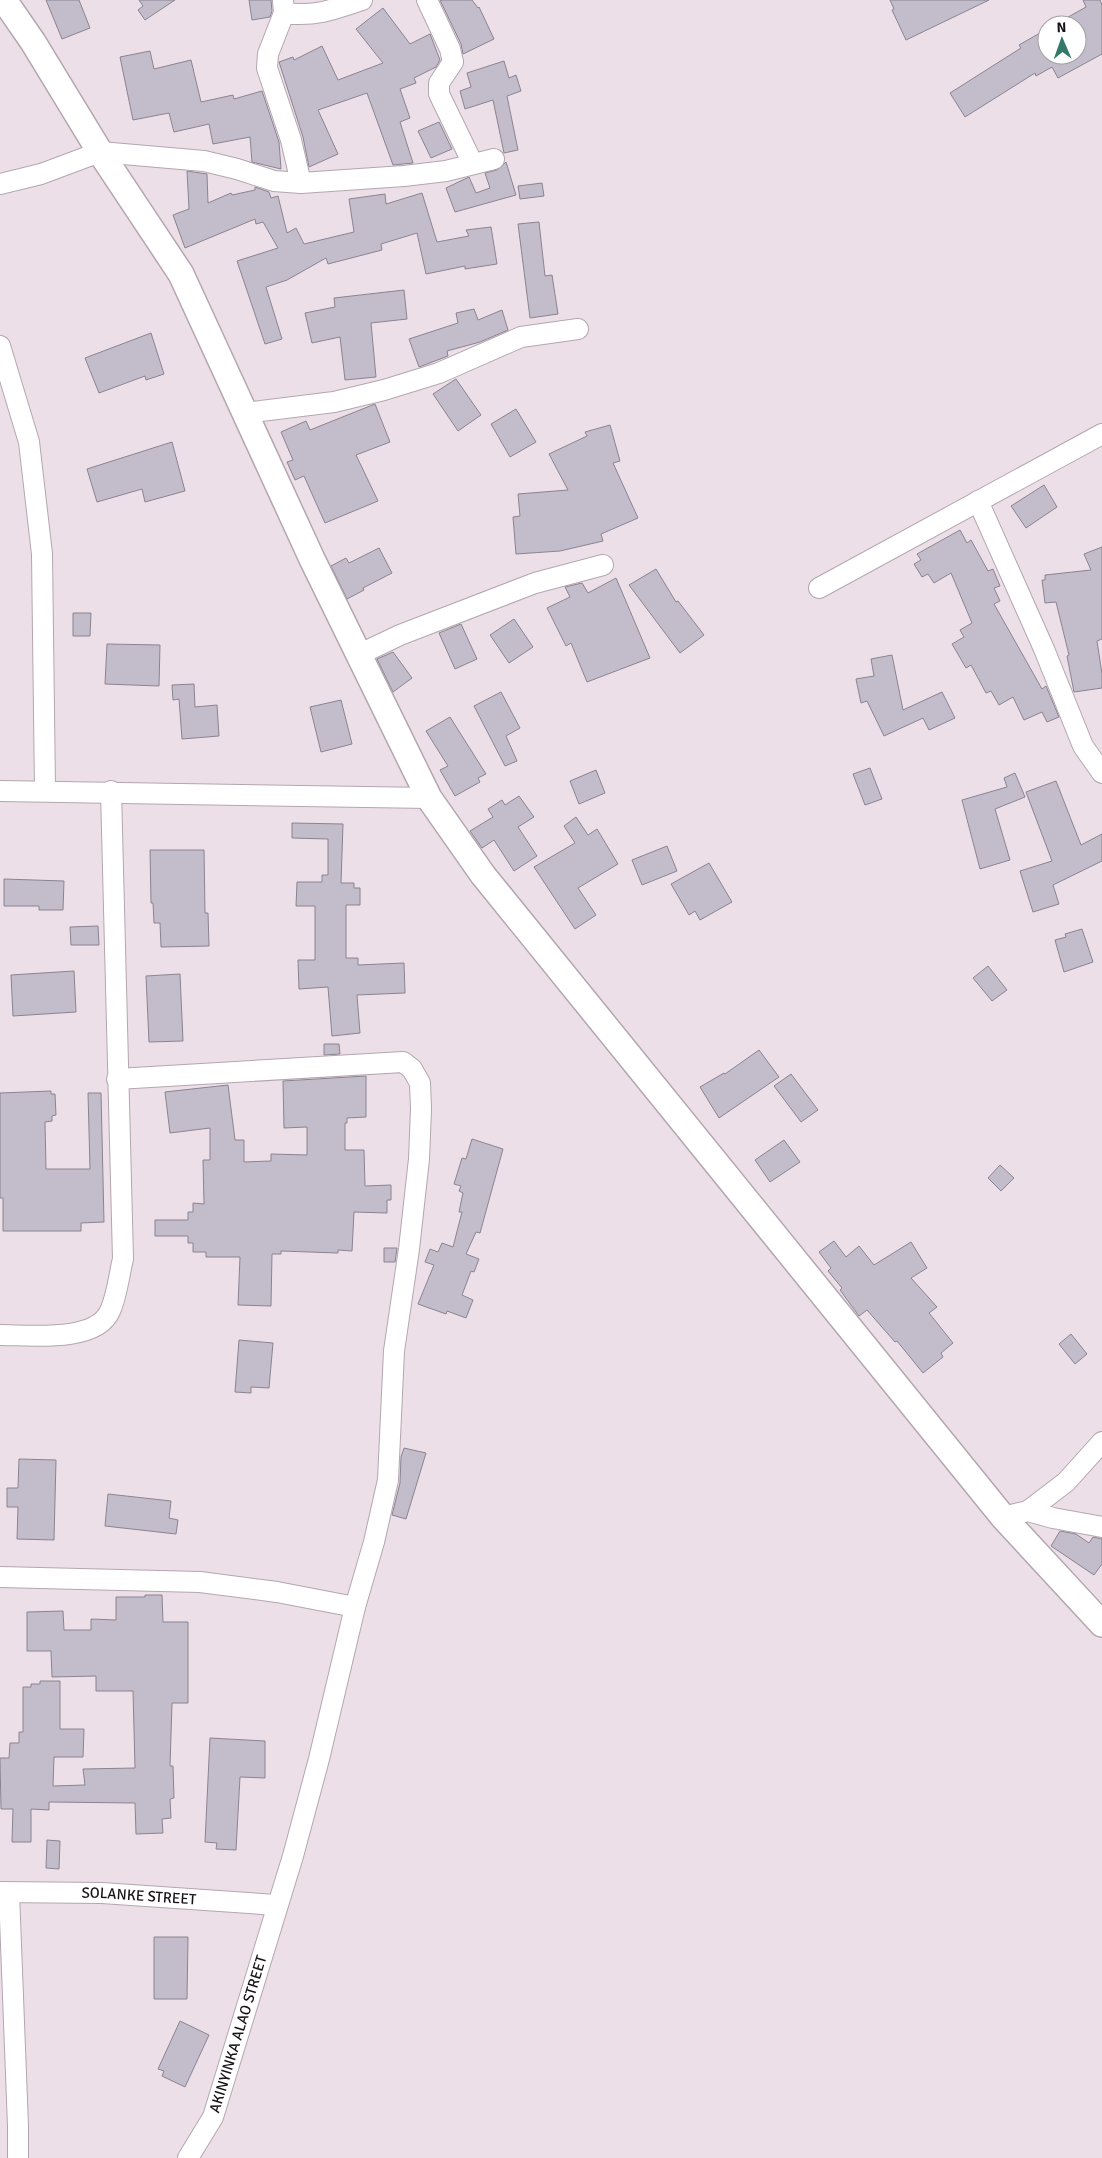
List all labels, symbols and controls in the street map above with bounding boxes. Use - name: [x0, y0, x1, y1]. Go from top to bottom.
- north arrow: [1037, 15, 1087, 65]
- text: N: [1056, 19, 1067, 36]
- street label: SOLANKE STREET: [82, 1884, 197, 1908]
- street label: AKINYINKA ALAO STREET: [205, 1952, 271, 2115]

